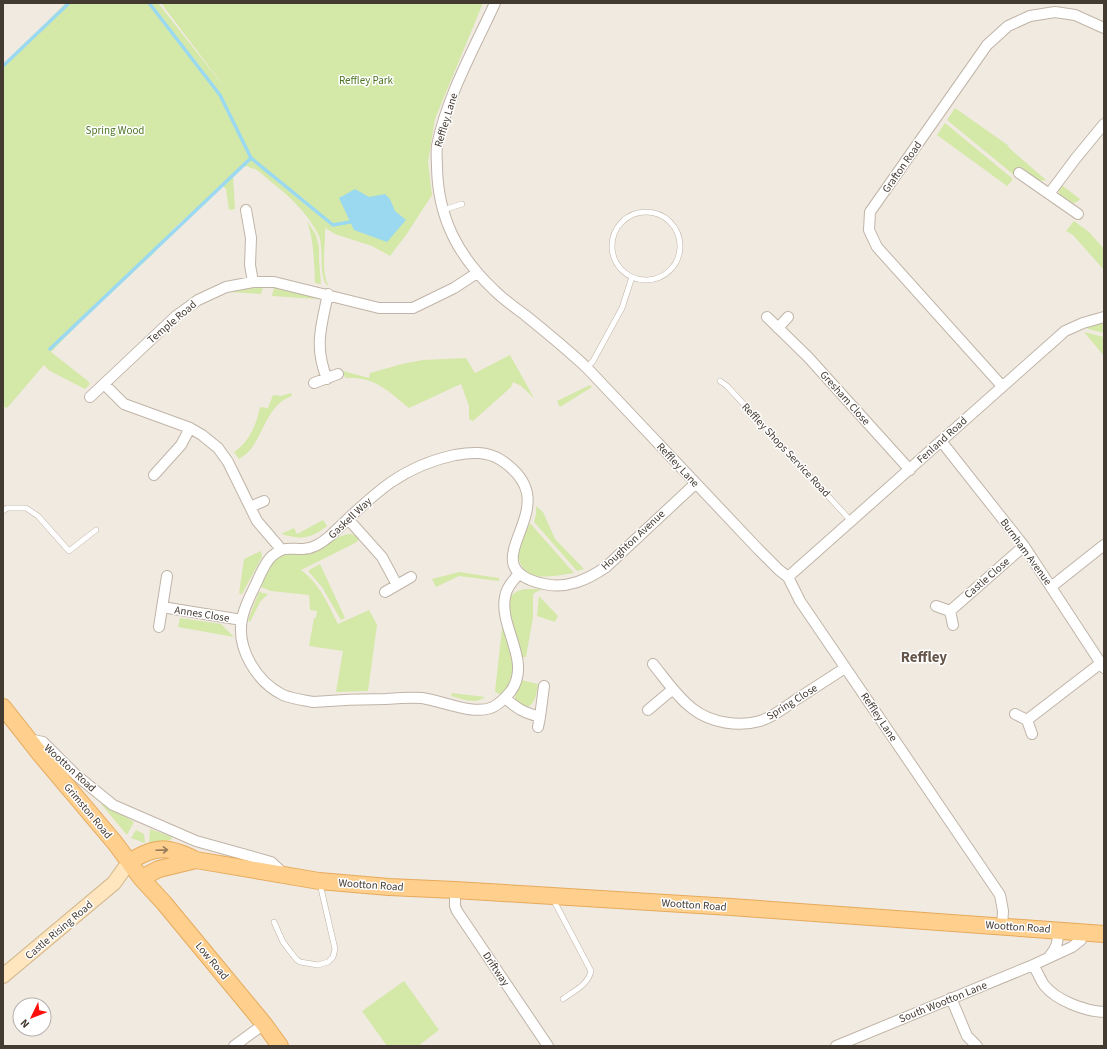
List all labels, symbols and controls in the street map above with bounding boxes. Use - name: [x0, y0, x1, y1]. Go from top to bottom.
- park label: Reffley Park: [339, 73, 394, 88]
- street label: Reffley Lane: [431, 91, 462, 149]
- park label: Spring Wood: [86, 123, 144, 138]
- street label: Grafton Road: [879, 138, 925, 196]
- street label: Temple Road: [144, 297, 200, 347]
- street label: Gresham Close: [817, 368, 874, 429]
- street label: Reffley Shops Service Road: [738, 400, 834, 500]
- street label: Fenland Road: [914, 413, 970, 467]
- street label: Reffley Lane: [653, 439, 703, 491]
- street label: Gaskell Way: [325, 494, 375, 542]
- street label: Houghton Avenue: [598, 506, 669, 574]
- street label: Burnham Avenue: [997, 516, 1056, 589]
- street label: Castle Close: [961, 554, 1013, 602]
- street label: Annes Close: [173, 602, 231, 626]
- district label: Reffley: [901, 647, 947, 668]
- street label: Spring Close: [764, 680, 821, 724]
- street label: Reffley Lane: [857, 690, 901, 745]
- street label: Wootton Road: [41, 741, 99, 795]
- street label: Grimston Road: [60, 780, 116, 842]
- one-way arrow: [155, 846, 168, 854]
- street label: Wootton Road: [338, 875, 404, 895]
- street label: Wootton Road: [661, 895, 727, 915]
- street label: Castle Rising Road: [22, 897, 96, 963]
- street label: Wootton Road: [985, 917, 1051, 937]
- street label: Low Road: [192, 939, 232, 983]
- street label: Driftway: [479, 949, 513, 989]
- street label: South Wootton Lane: [897, 977, 990, 1027]
- north arrow: [12, 997, 52, 1037]
- text: N: [17, 1016, 33, 1031]

